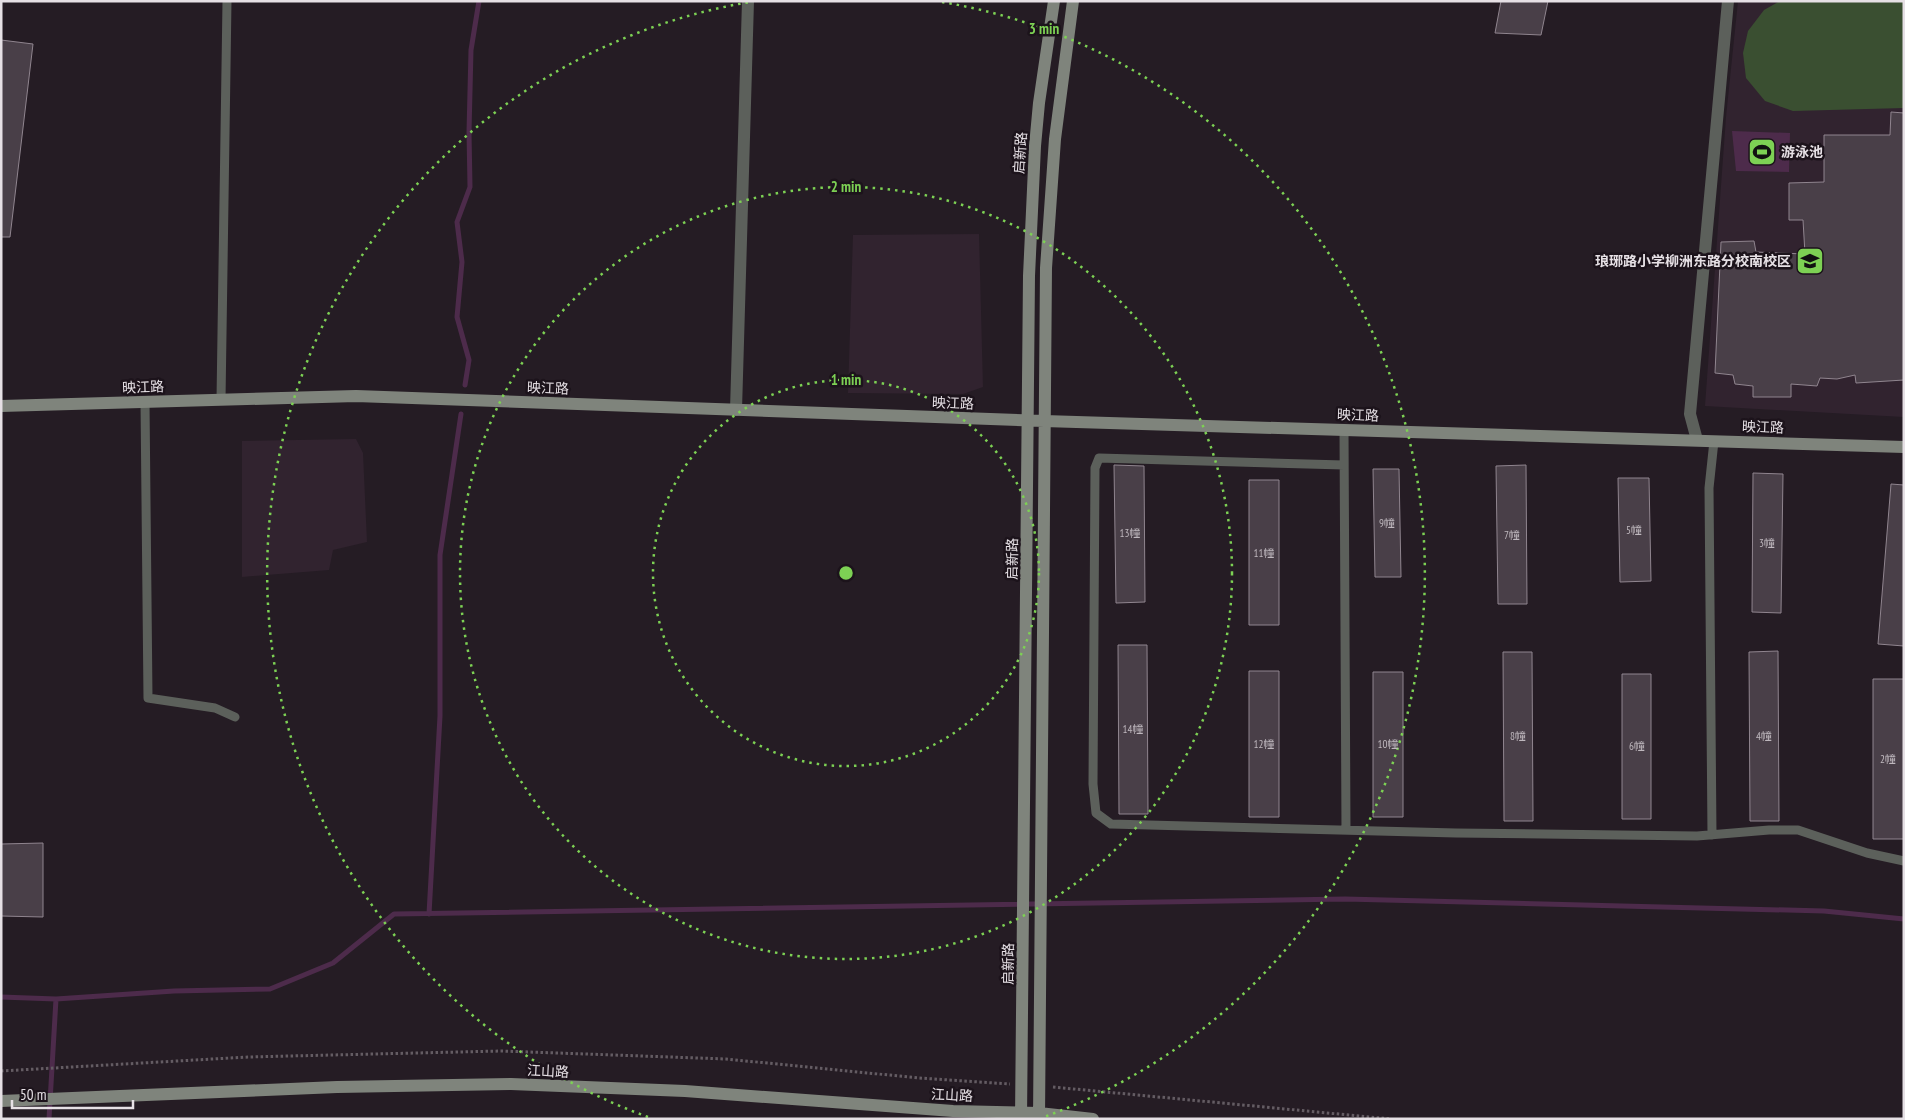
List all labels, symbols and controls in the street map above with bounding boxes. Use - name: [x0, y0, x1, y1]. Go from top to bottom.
- text: 3 min: [1029, 19, 1059, 38]
- street label: 启新路: [1010, 131, 1030, 175]
- sports icon: 游泳池: [1747, 137, 1777, 167]
- place label: 游泳池: [1781, 143, 1823, 161]
- text: 2 min: [831, 177, 861, 196]
- school or university icon: 琅琊路小学柳洲东路分校南校区: [1795, 246, 1825, 276]
- place label: 琅琊路小学柳洲东路分校南校区: [1595, 252, 1791, 270]
- text: 1 min: [831, 370, 861, 389]
- street label: 映江路: [122, 377, 164, 397]
- street label: 映江路: [527, 378, 569, 398]
- street label: 映江路: [932, 393, 974, 413]
- street label: 映江路: [1337, 405, 1379, 425]
- street label: 映江路: [1742, 417, 1784, 437]
- house number: 9幢: [1379, 516, 1395, 530]
- house number: 5幢: [1626, 523, 1642, 537]
- house number: 13幢: [1120, 526, 1140, 540]
- house number: 7幢: [1504, 528, 1520, 542]
- house number: 3幢: [1759, 536, 1775, 550]
- street label: 启新路: [1003, 538, 1021, 580]
- house number: 11幢: [1254, 546, 1274, 560]
- centre of rings: [837, 564, 855, 582]
- house number: 14幢: [1123, 722, 1143, 736]
- house number: 8幢: [1510, 729, 1526, 743]
- house number: 4幢: [1756, 729, 1772, 743]
- house number: 12幢: [1254, 737, 1274, 751]
- house number: 10幢: [1378, 737, 1398, 751]
- house number: 6幢: [1629, 739, 1645, 753]
- house number: 2幢: [1880, 752, 1896, 766]
- street label: 启新路: [999, 943, 1017, 985]
- street label: 江山路: [527, 1061, 569, 1081]
- scale bar: [12, 1078, 134, 1110]
- text: 50 m: [20, 1085, 46, 1104]
- street label: 江山路: [931, 1085, 973, 1105]

